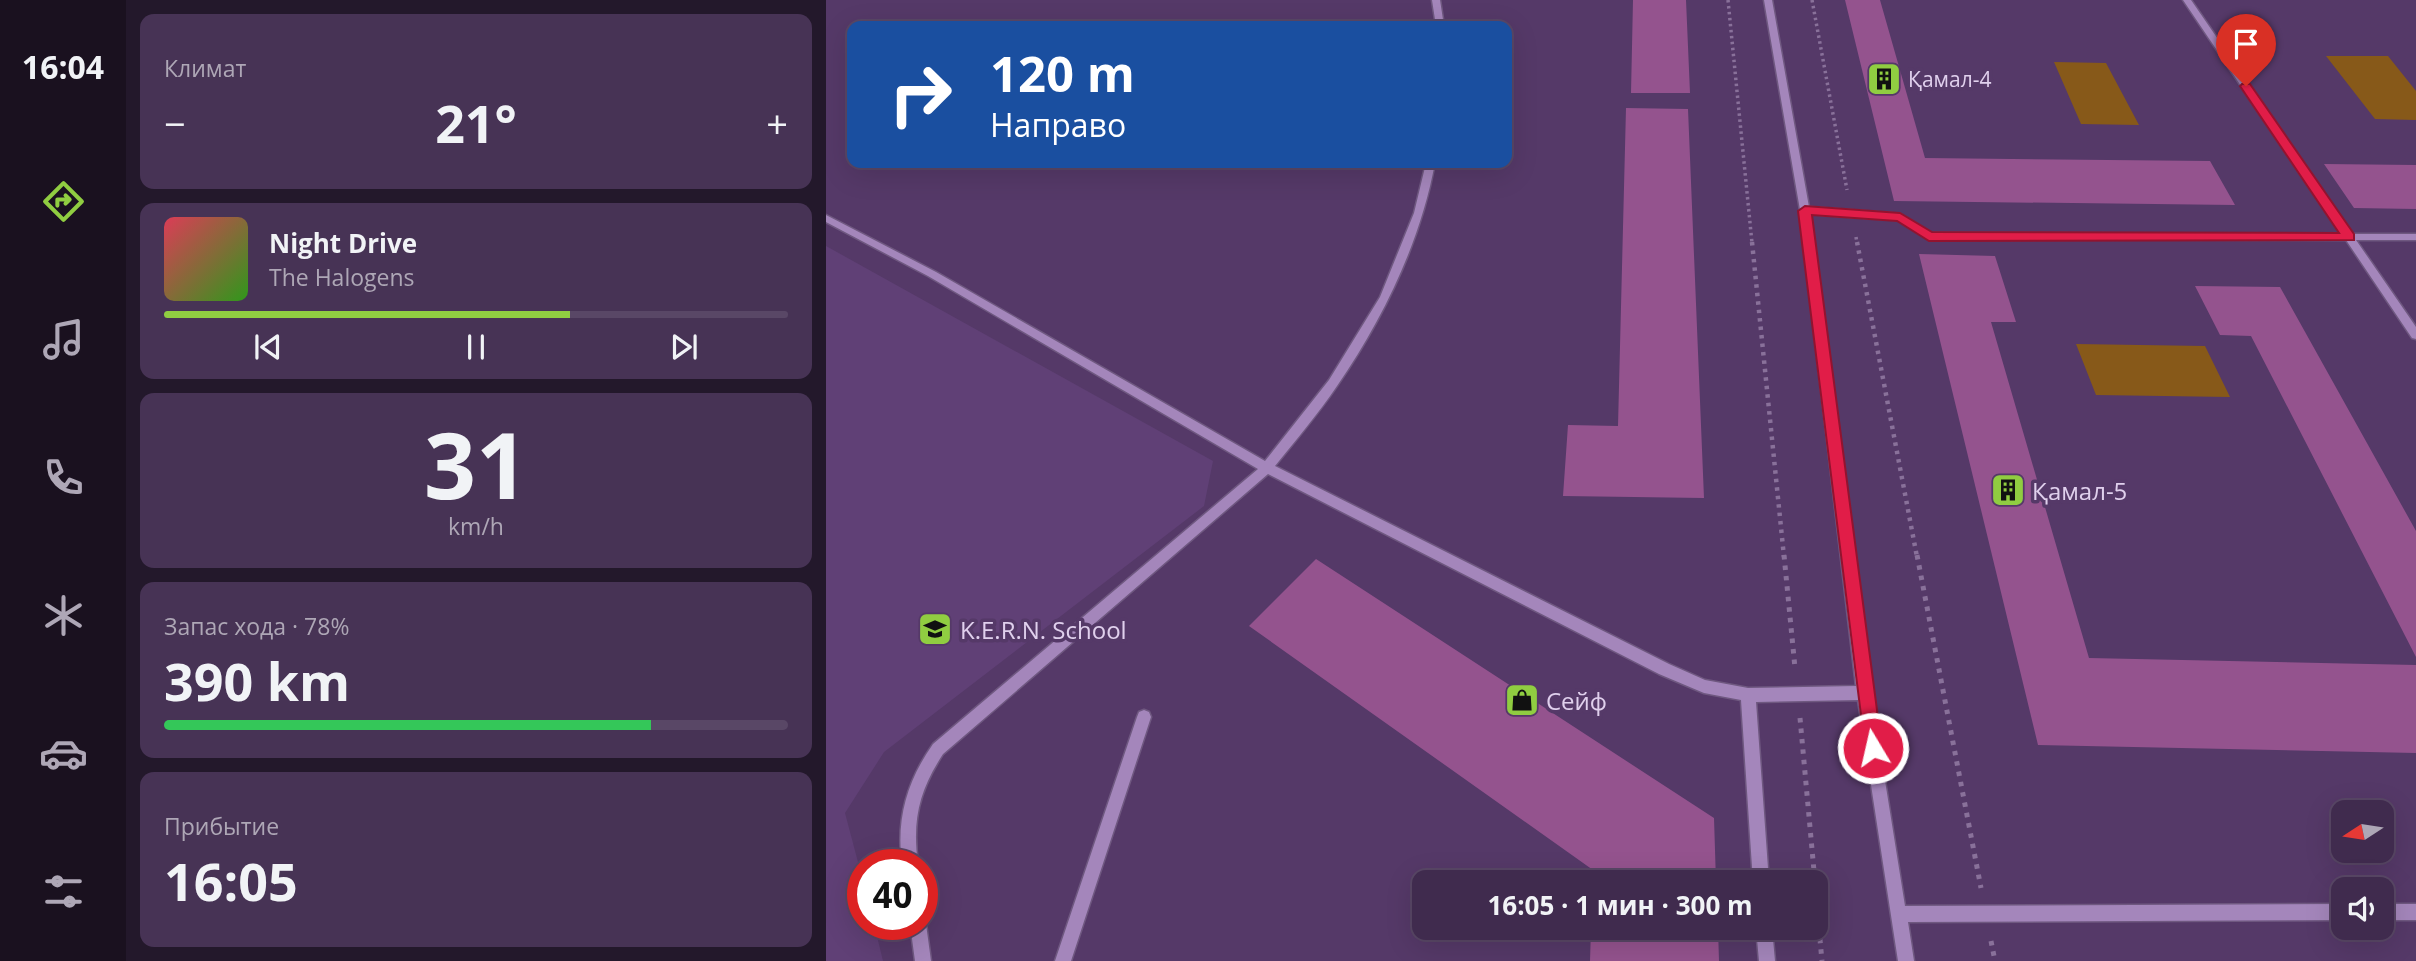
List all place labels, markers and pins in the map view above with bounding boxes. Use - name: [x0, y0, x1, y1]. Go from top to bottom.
- pin: [2216, 14, 2276, 86]
- building icon: Қамал-4: [1865, 60, 1903, 98]
- place label: Қамал-4: [1908, 65, 1991, 93]
- building icon: Қамал-5: [1989, 471, 2027, 509]
- place label: Қамал-5: [2032, 474, 2127, 507]
- school or university icon: K.E.R.N. School: [916, 610, 954, 648]
- place label: K.E.R.N. School: [960, 613, 1127, 646]
- shop icon: Сейф: [1503, 681, 1541, 719]
- place label: Сейф: [1546, 684, 1607, 717]

